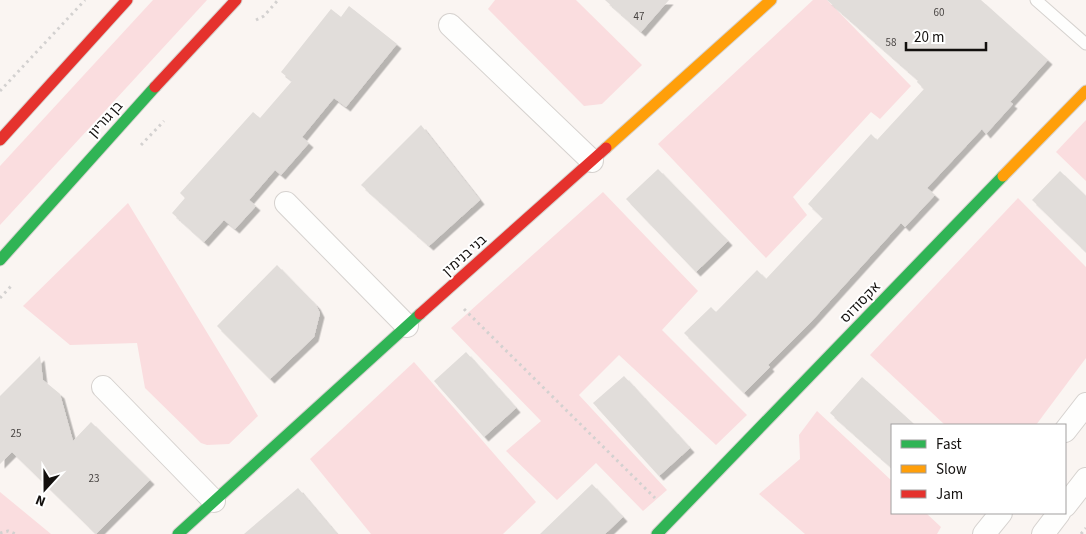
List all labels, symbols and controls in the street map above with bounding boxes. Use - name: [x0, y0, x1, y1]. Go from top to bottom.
- house number: 60: [934, 5, 944, 20]
- house number: 47: [634, 9, 644, 24]
- scale bar: [906, 20, 986, 52]
- text: 20 m: [914, 27, 944, 48]
- house number: 58: [886, 35, 897, 50]
- street label: בן גוריון: [84, 97, 128, 142]
- street label: בני בנימין: [438, 230, 492, 281]
- street label: אקסודוס: [836, 277, 886, 328]
- legend: [891, 424, 1066, 514]
- house number: 25: [11, 426, 21, 441]
- text: Fast: [936, 434, 962, 455]
- text: Slow: [936, 459, 967, 480]
- north arrow: [20, 464, 70, 514]
- house number: 23: [89, 471, 99, 486]
- text: Jam: [936, 484, 963, 505]
- text: N: [33, 489, 49, 511]

